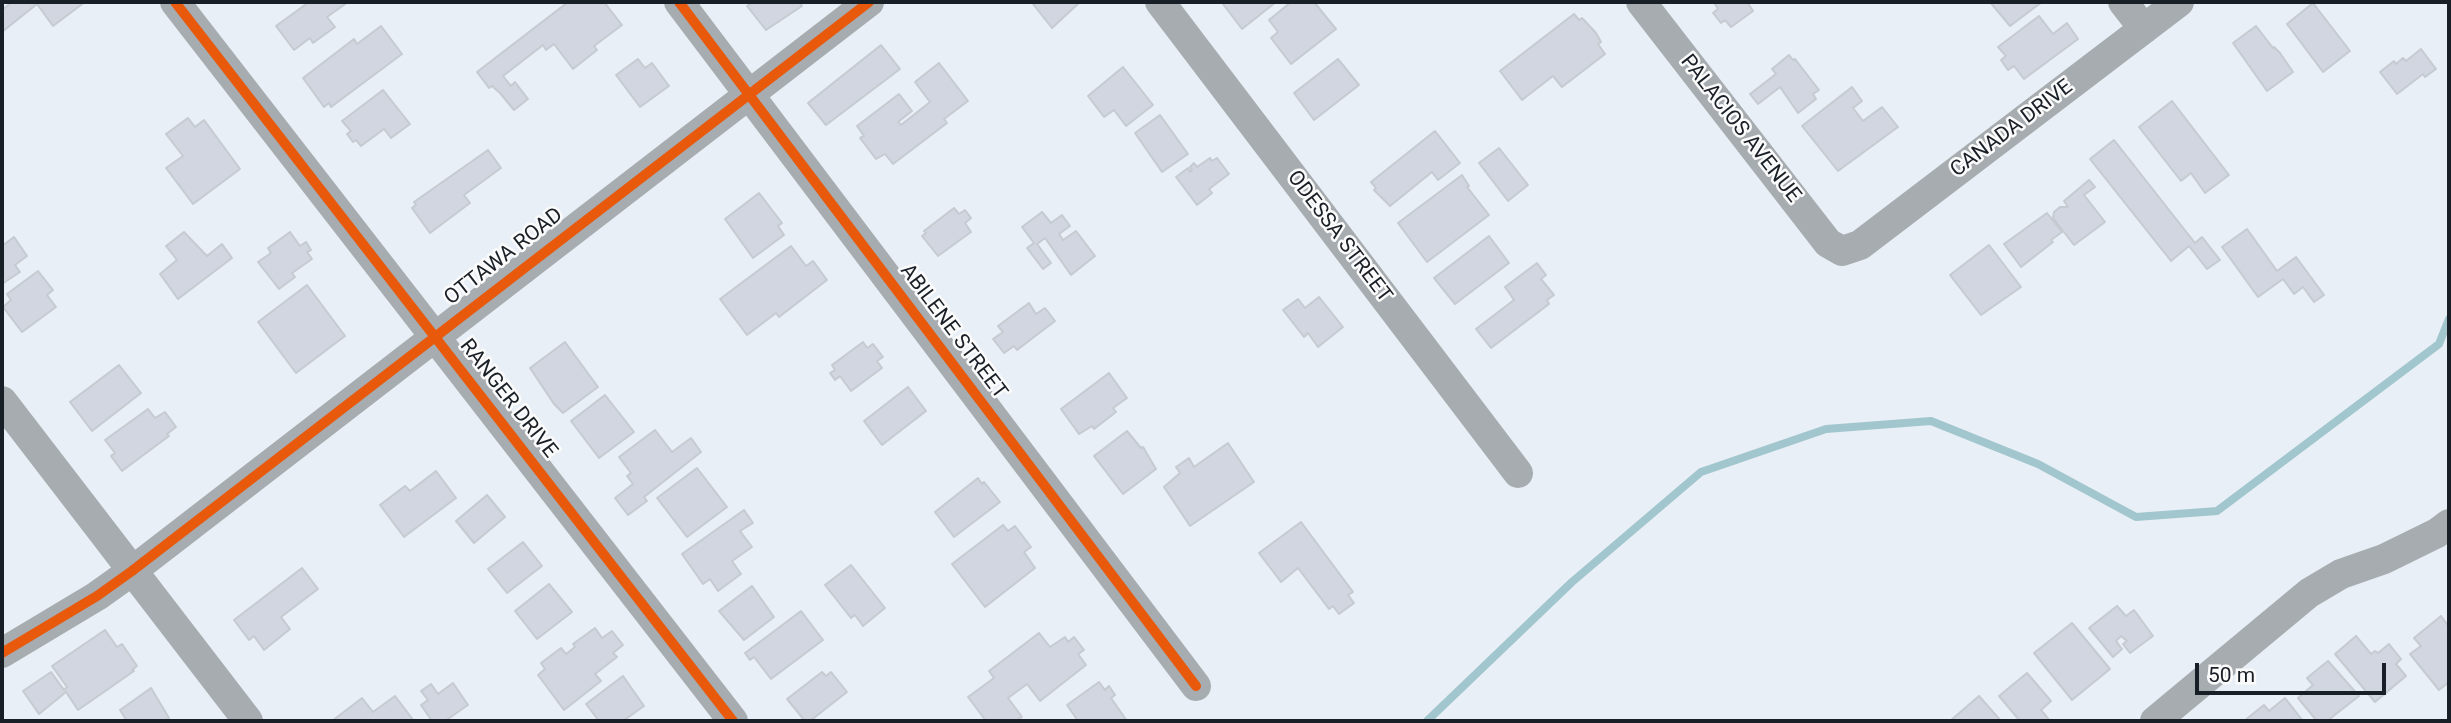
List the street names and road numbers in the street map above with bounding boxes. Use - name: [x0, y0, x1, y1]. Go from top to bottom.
- street label: PALACIOS AVENUE: [1674, 50, 1806, 208]
- street label: CANADA DRIVE: [1946, 75, 2078, 183]
- street label: ODESSA STREET: [1281, 166, 1397, 308]
- street label: OTTAWA ROAD: [440, 203, 568, 311]
- street label: ABILENE STREET: [894, 260, 1012, 404]
- street label: RANGER DRIVE: [454, 335, 562, 463]

